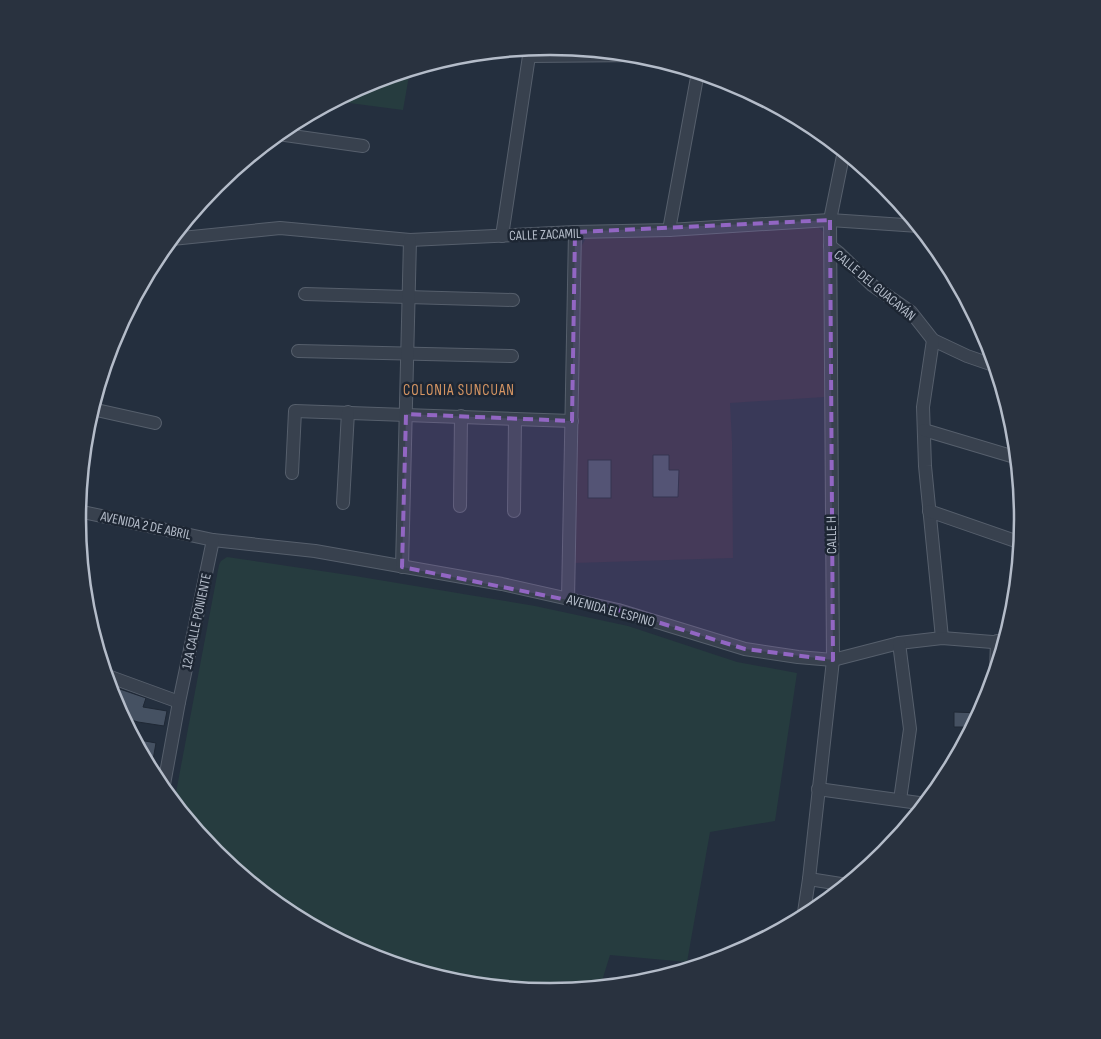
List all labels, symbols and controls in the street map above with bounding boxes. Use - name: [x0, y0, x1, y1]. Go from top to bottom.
- street label: CALLE ZACAMIL: [509, 225, 581, 244]
- street label: CALLE DEL GUACAYÁN: [830, 246, 919, 325]
- district label: COLONIA SUNCUAN: [403, 381, 515, 400]
- street label: AVENIDA 2 DE ABRIL: [98, 507, 193, 543]
- street label: CALLE H: [823, 516, 840, 554]
- street label: 12A CALLE PONIENTE: [178, 572, 215, 670]
- street label: AVENIDA EL ESPINO: [564, 590, 657, 630]

